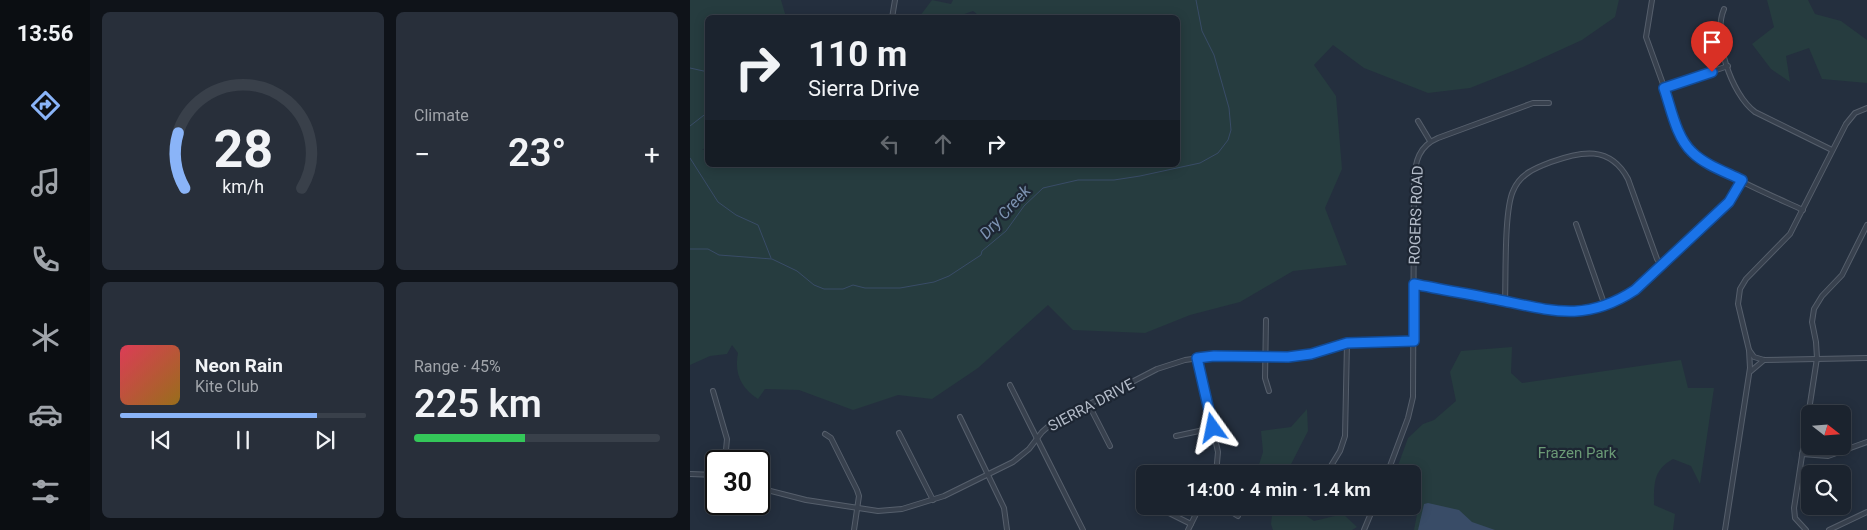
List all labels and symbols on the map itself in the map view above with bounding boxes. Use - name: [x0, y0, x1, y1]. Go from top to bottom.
- pin: [1691, 21, 1733, 72]
- street label: ROGERS ROAD: [1405, 165, 1427, 265]
- water label: Dry Creek: [975, 180, 1035, 243]
- street label: SIERRA DRIVE: [1045, 375, 1137, 435]
- position arrow: [1186, 401, 1238, 453]
- north arrow: [1801, 405, 1851, 455]
- park label: Frazen Park: [1538, 444, 1617, 462]
- speed limit sign: 30: [705, 450, 770, 515]

